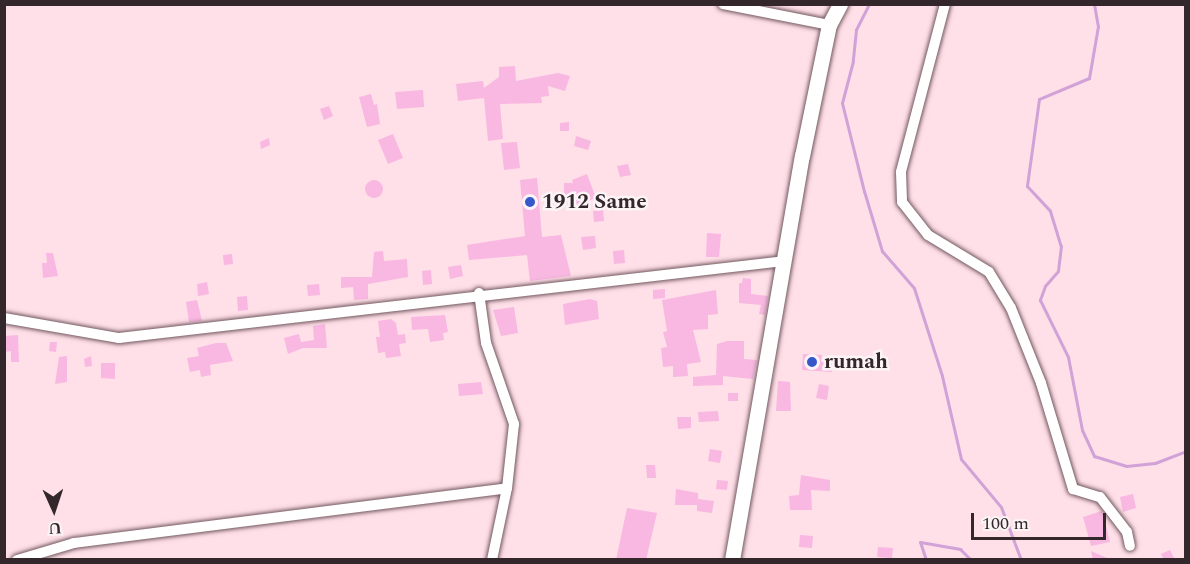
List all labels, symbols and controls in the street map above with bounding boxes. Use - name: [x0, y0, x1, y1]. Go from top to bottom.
- place label: 1912 Same: [542, 189, 647, 215]
- marker: 1912 Same: [523, 195, 537, 209]
- place label: rumah: [824, 349, 888, 375]
- marker: rumah: [805, 355, 819, 369]
- north arrow: [24, 480, 84, 540]
- scale bar: [974, 501, 1109, 539]
- text: 100 m: [982, 510, 1029, 537]
- text: U: [48, 516, 62, 540]

